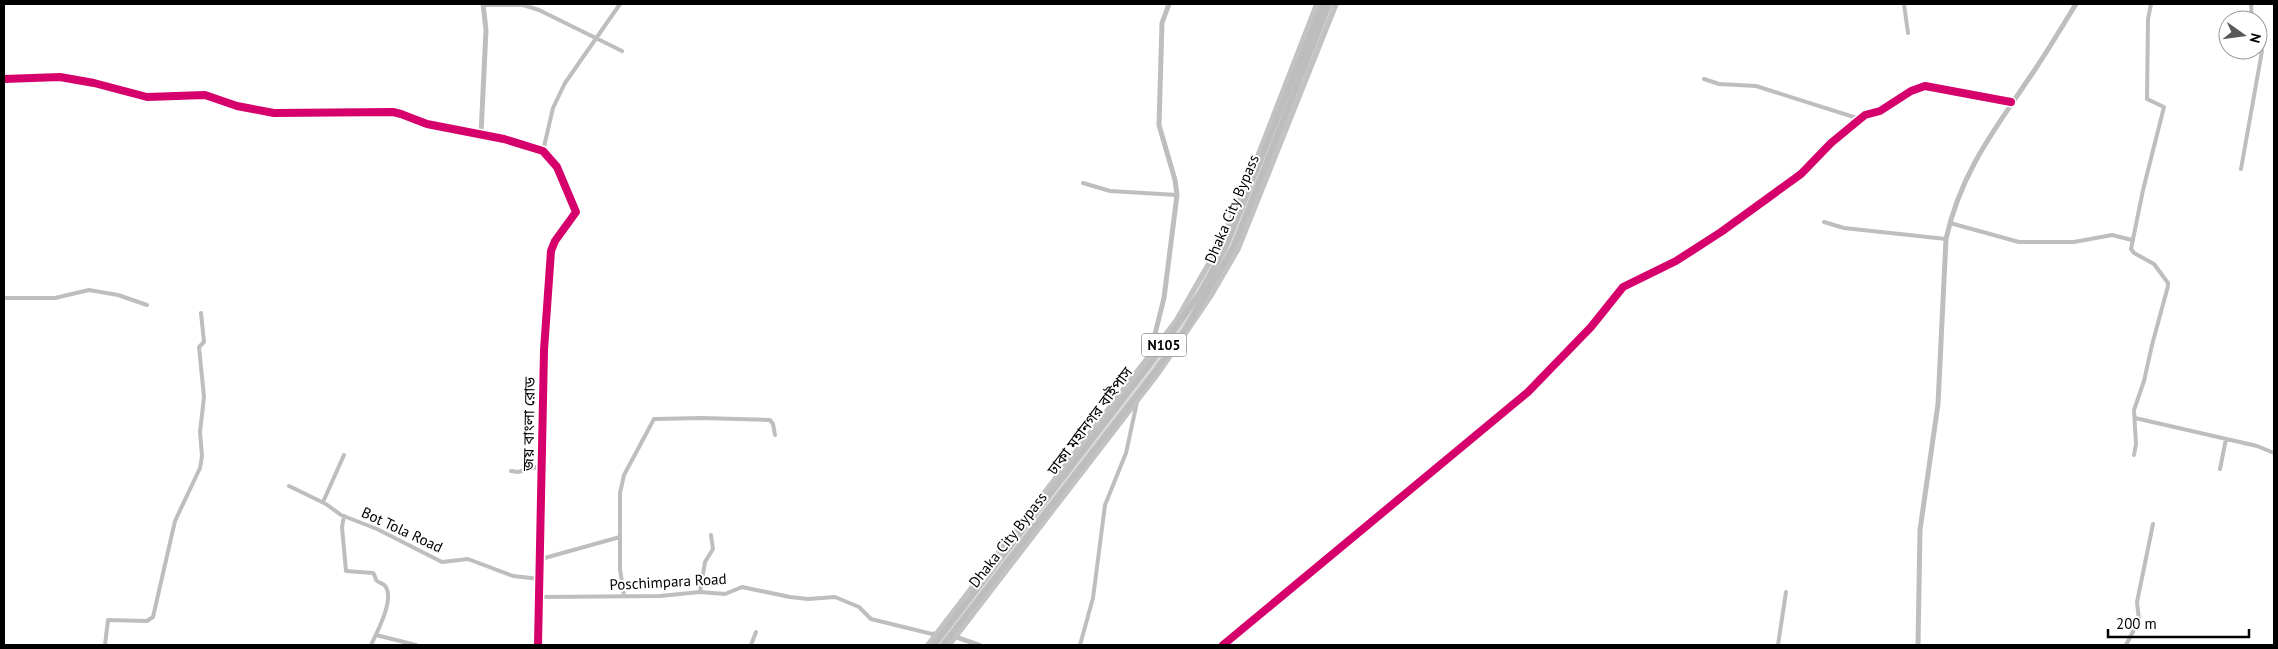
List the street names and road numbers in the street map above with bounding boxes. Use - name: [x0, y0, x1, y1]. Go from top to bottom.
- street label: Dhaka City Bypass: [1200, 152, 1263, 266]
- road number: N105: [1142, 334, 1186, 356]
- street label: ঢাকা মহানগর বাইপাস: [1042, 362, 1137, 479]
- street label: জয় বাংলা রোড: [518, 377, 539, 472]
- street label: Dhaka City Bypass: [964, 488, 1051, 591]
- street label: Bot Tola Road: [359, 502, 446, 557]
- street label: Poschimpara Road: [609, 569, 727, 594]

